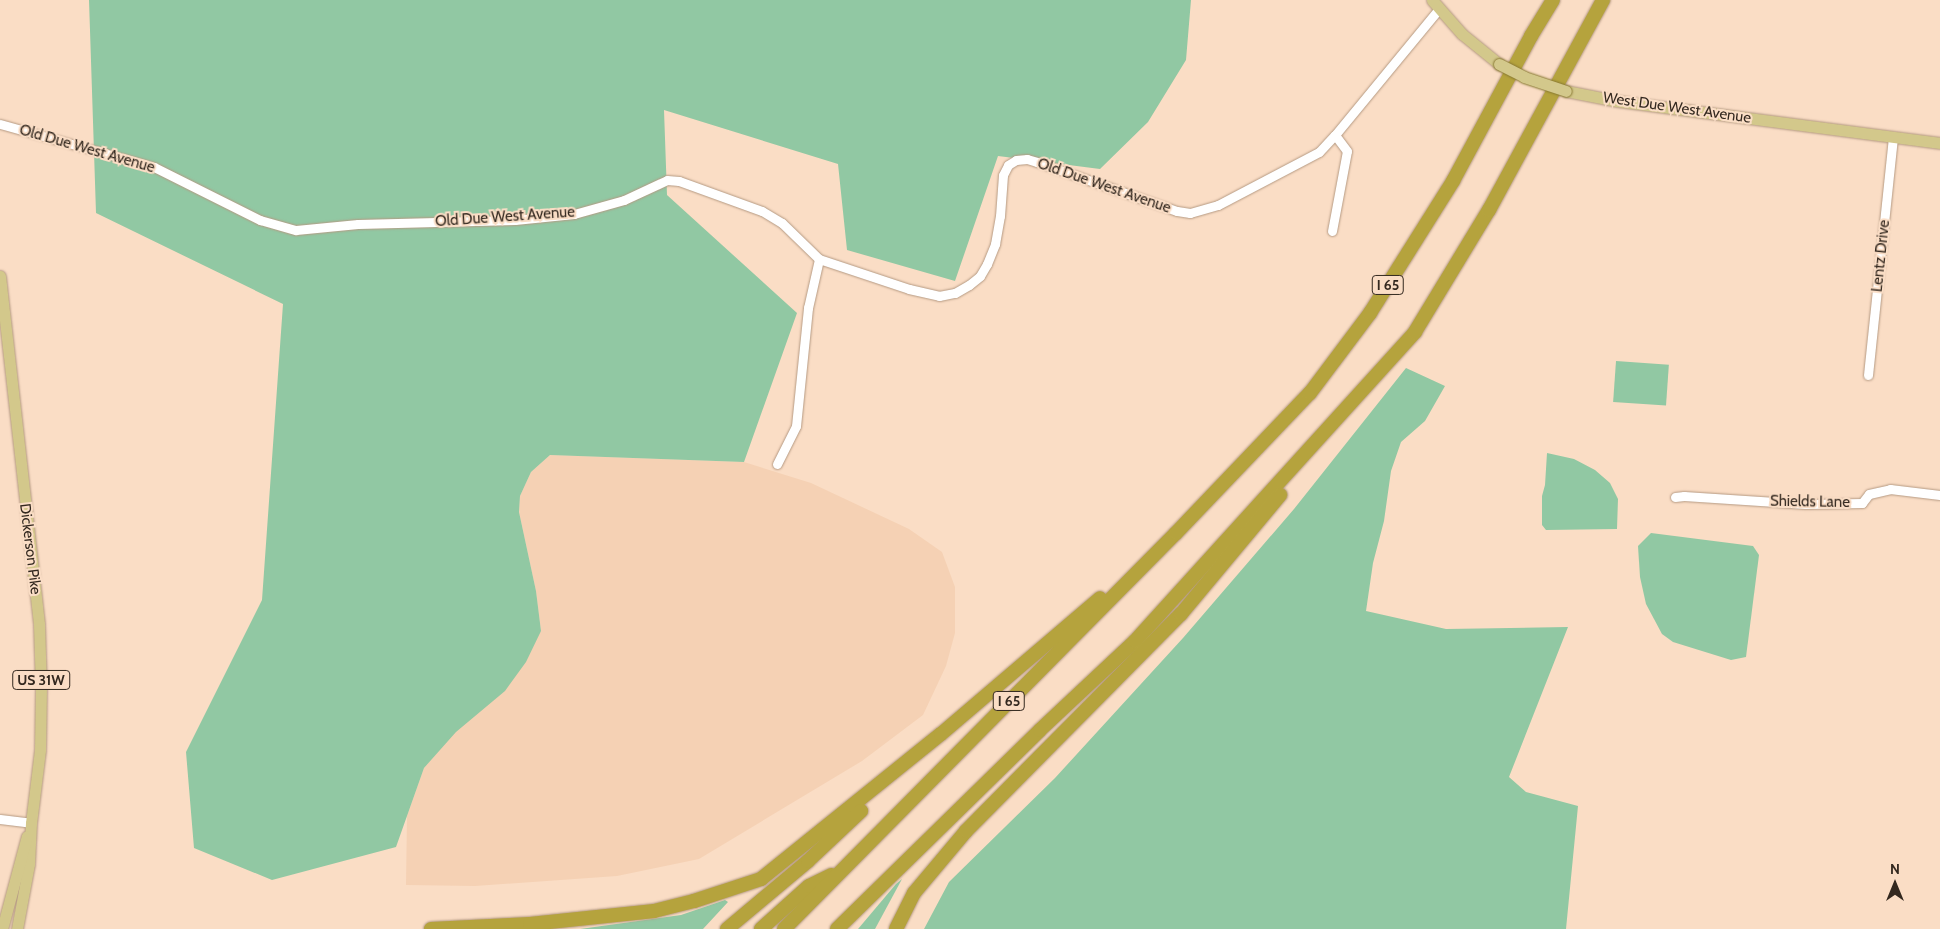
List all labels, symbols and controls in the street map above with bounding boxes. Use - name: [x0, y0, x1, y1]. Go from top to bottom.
- street label: West Due West Avenue: [1602, 89, 1752, 127]
- street label: Old Due West Avenue: [17, 121, 157, 177]
- street label: Old Due West Avenue: [1035, 155, 1173, 217]
- street label: Old Due West Avenue: [435, 203, 575, 231]
- street label: Lentz Drive: [1868, 219, 1894, 293]
- road number: I 65: [1372, 274, 1404, 296]
- street label: Shields Lane: [1770, 492, 1850, 512]
- street label: Dickerson Pike: [15, 502, 45, 596]
- road number: US 31W: [11, 668, 71, 692]
- road number: I 65: [993, 689, 1025, 712]
- north arrow: [1870, 859, 1920, 909]
- text: N: [1890, 860, 1900, 878]

